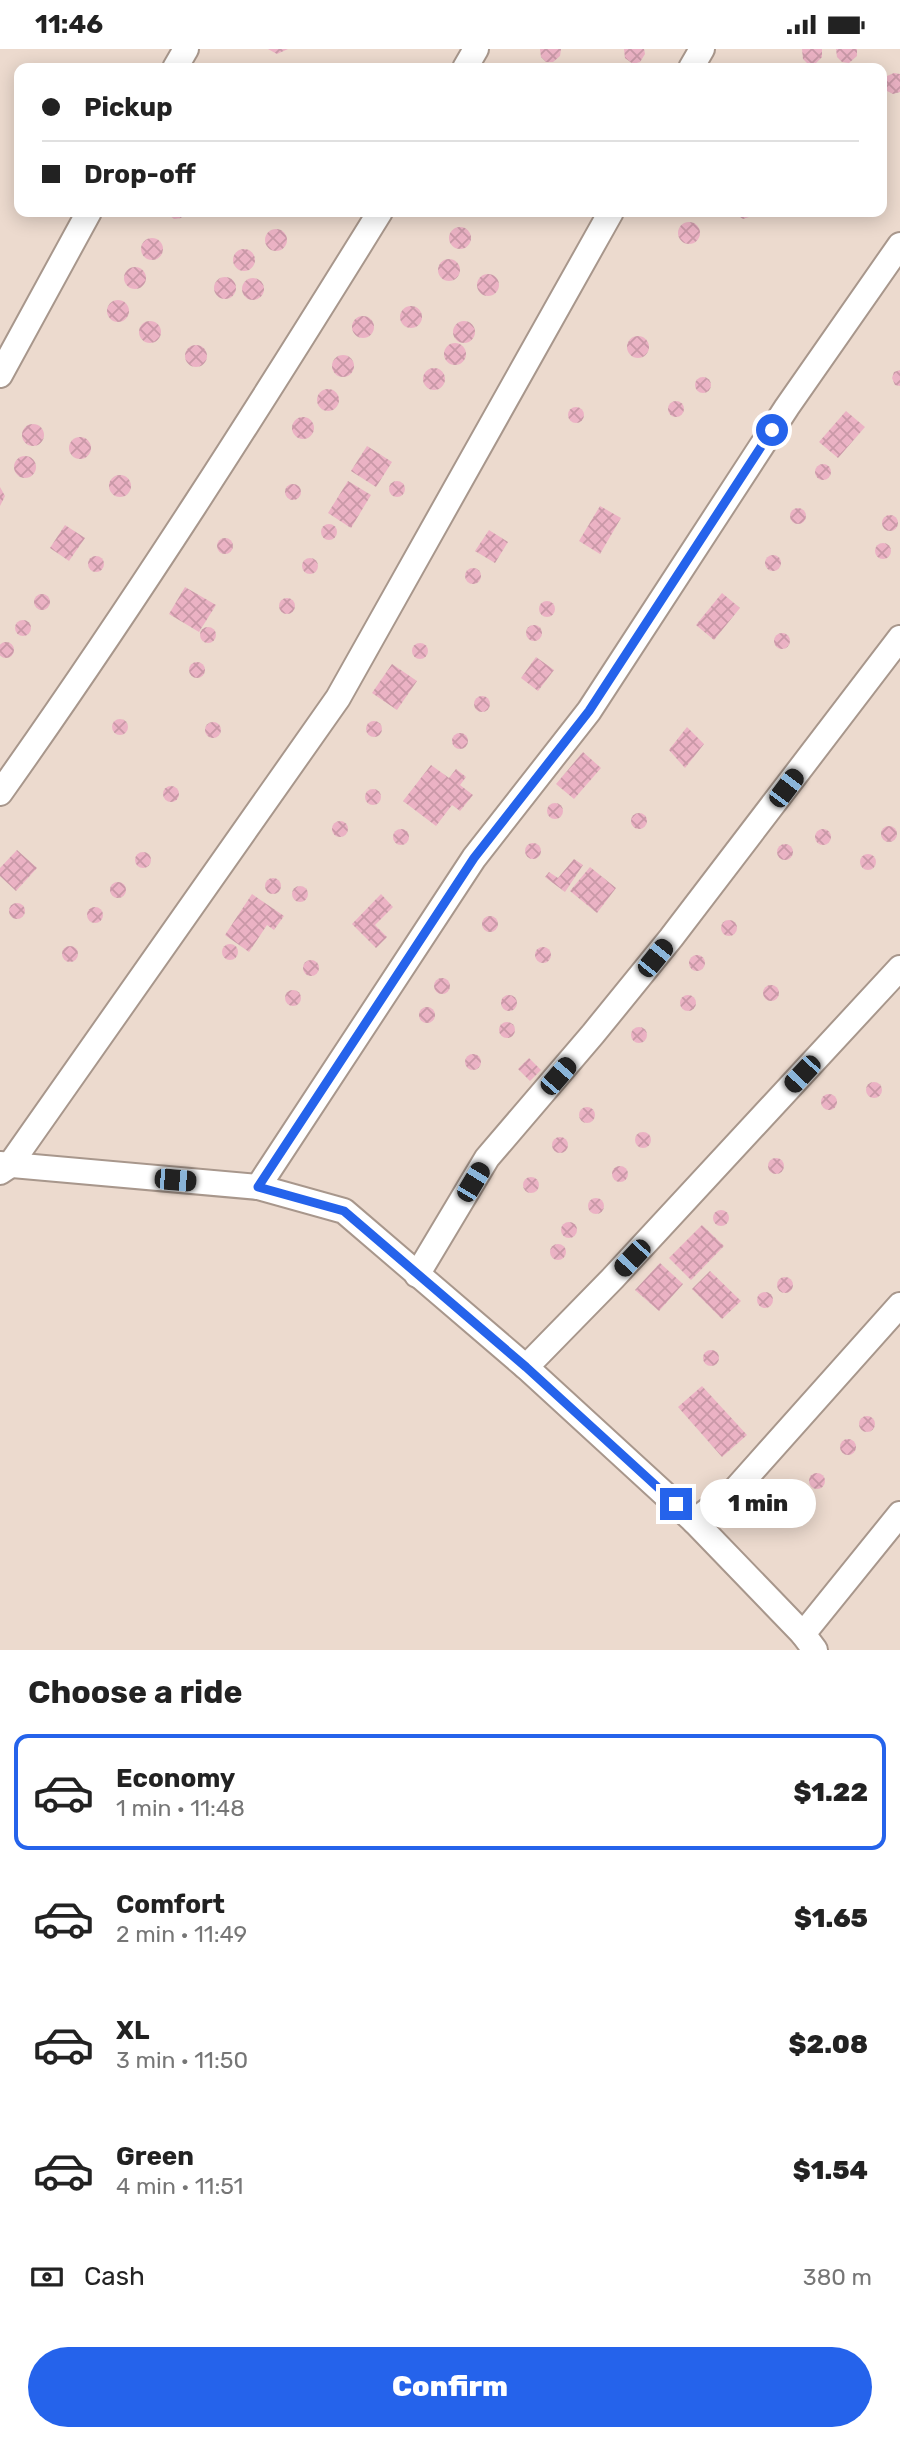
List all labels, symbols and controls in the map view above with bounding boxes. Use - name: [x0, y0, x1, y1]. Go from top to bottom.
- text: 11:46: [35, 9, 103, 40]
- text: Pickup: [84, 92, 173, 123]
- text: Drop-off: [84, 159, 196, 190]
- route start: [756, 414, 788, 446]
- car: [765, 765, 808, 811]
- car: [634, 935, 677, 981]
- car: [780, 1051, 825, 1097]
- car: [537, 1053, 580, 1099]
- car: [454, 1159, 493, 1205]
- car: [154, 1168, 197, 1192]
- car: [610, 1235, 655, 1281]
- callout: 1 min: [700, 1479, 816, 1529]
- route end: [660, 1488, 692, 1520]
- text: 1 min: [728, 1489, 788, 1517]
- text: Choose a ride: [28, 1673, 242, 1711]
- icon: car: [32, 1761, 95, 1824]
- text: Economy: [116, 1763, 235, 1794]
- text: $1.22: [793, 1777, 868, 1808]
- text: 1 min · 11:48: [116, 1794, 245, 1822]
- icon: car: [32, 1887, 95, 1950]
- text: Comfort: [116, 1889, 225, 1920]
- text: $1.65: [794, 1903, 868, 1934]
- text: 2 min · 11:49: [116, 1920, 247, 1948]
- icon: car: [32, 2013, 95, 2076]
- text: XL: [116, 2015, 149, 2046]
- text: $2.08: [789, 2029, 868, 2060]
- text: 3 min · 11:50: [116, 2046, 248, 2074]
- icon: car: [32, 2139, 95, 2202]
- text: Green: [116, 2141, 194, 2172]
- text: $1.54: [793, 2155, 868, 2186]
- text: 4 min · 11:51: [116, 2172, 243, 2200]
- icon: cash: [28, 2258, 66, 2296]
- text: Cash: [84, 2261, 145, 2292]
- text: 380 m: [803, 2263, 872, 2291]
- button: Confirm: [28, 2347, 872, 2427]

